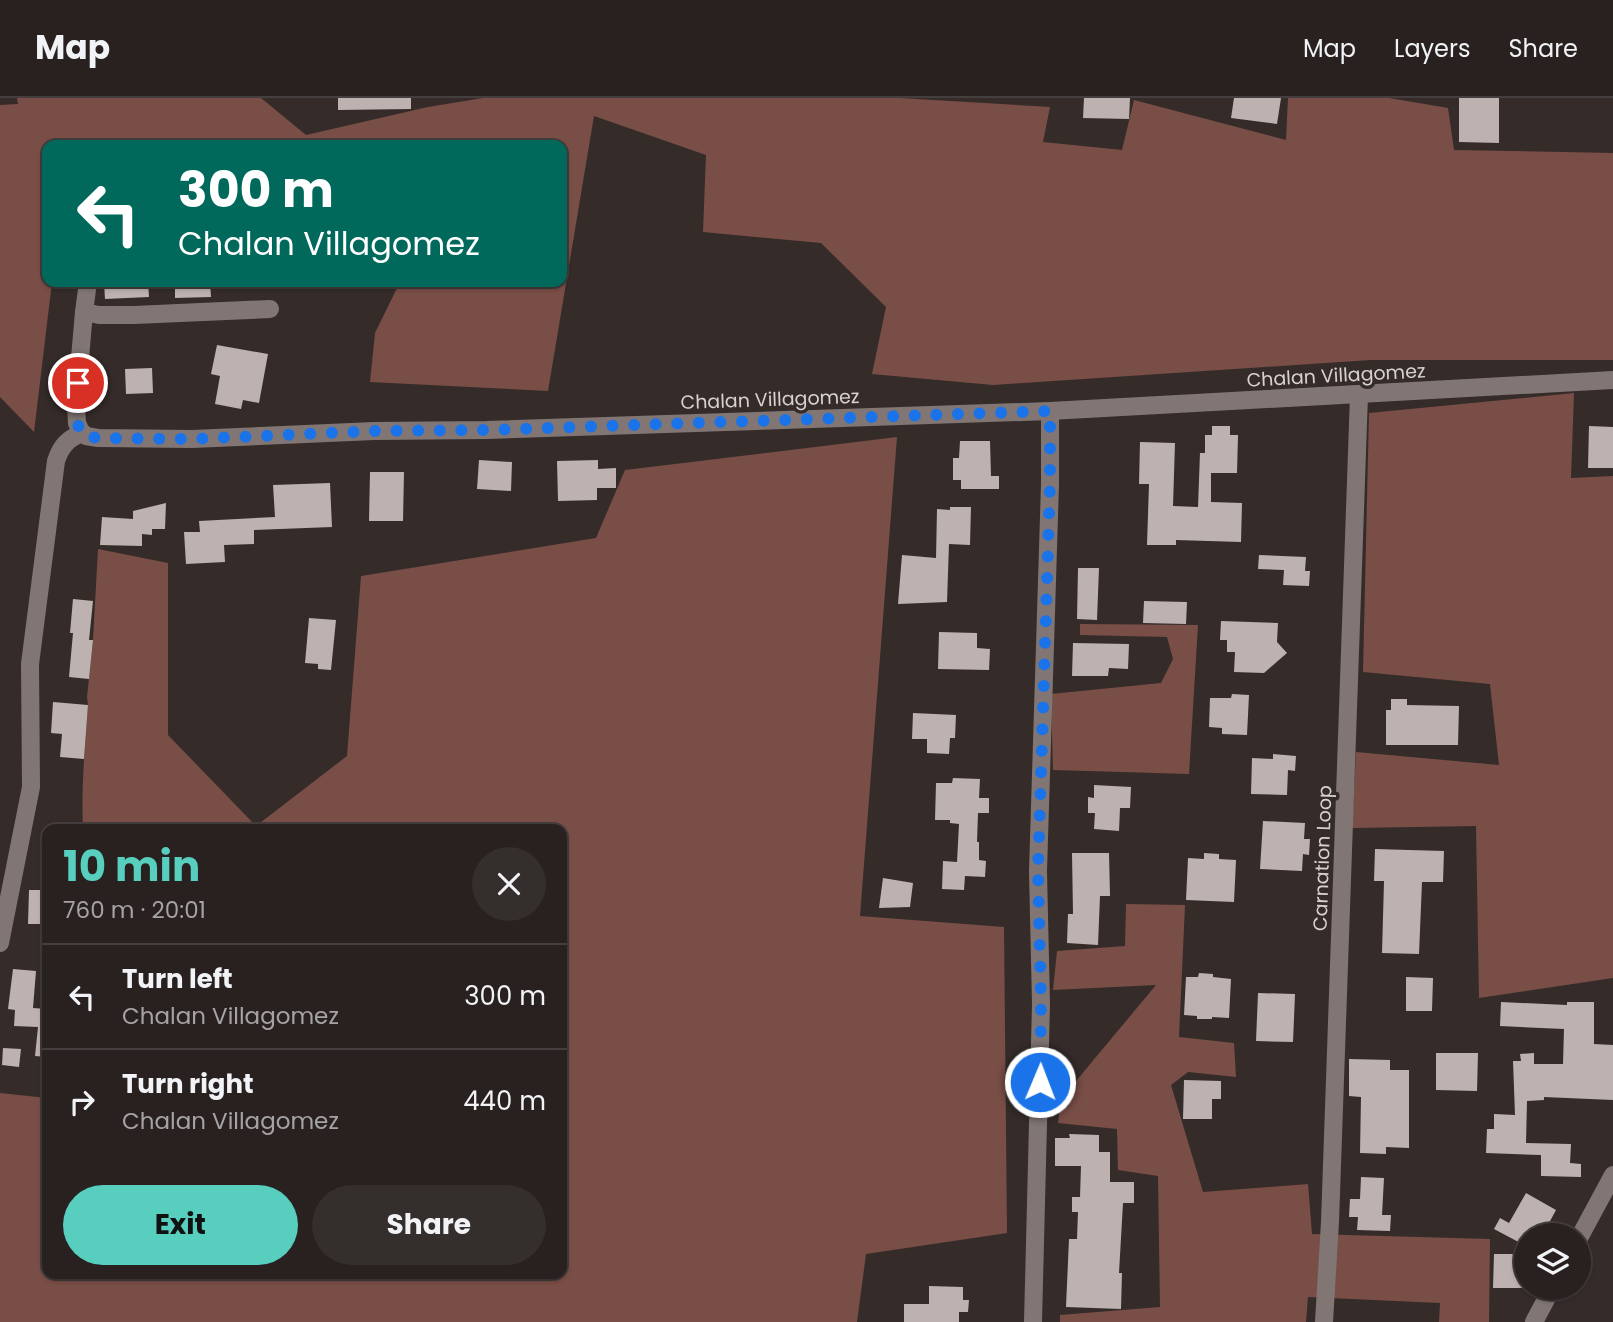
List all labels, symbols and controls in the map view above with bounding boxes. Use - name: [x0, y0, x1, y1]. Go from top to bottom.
- text: Map: [35, 24, 110, 71]
- text: Map: [1303, 32, 1356, 65]
- text: Layers: [1394, 32, 1470, 65]
- text: Share: [1508, 32, 1578, 65]
- text: 300 m: [178, 156, 334, 224]
- icon: left: [63, 168, 154, 259]
- text: Chalan Villagomez: [178, 221, 480, 266]
- pin: [48, 353, 108, 413]
- street label: Chalan Villagomez: [1246, 357, 1426, 394]
- icon: arrive: [59, 364, 97, 402]
- street label: Chalan Villagomez: [680, 383, 860, 416]
- street label: Carnation Loop: [1306, 784, 1339, 931]
- text: 10 min: [63, 837, 200, 896]
- button: close: [472, 847, 546, 921]
- text: 760 m · 20:01: [63, 894, 206, 926]
- text: Turn left: [122, 961, 233, 997]
- icon: left: [63, 978, 101, 1016]
- text: 300 m: [464, 978, 546, 1014]
- text: Chalan Villagomez: [122, 1000, 339, 1032]
- position arrow: [1003, 1045, 1077, 1119]
- text: Turn right: [122, 1066, 254, 1102]
- icon: right: [63, 1083, 101, 1121]
- text: 440 m: [463, 1083, 546, 1119]
- text: Chalan Villagomez: [122, 1105, 339, 1137]
- button: Exit: [63, 1185, 298, 1265]
- button: Share: [312, 1185, 546, 1265]
- map controls: [1514, 1223, 1591, 1300]
- button: layers: [1514, 1223, 1591, 1300]

